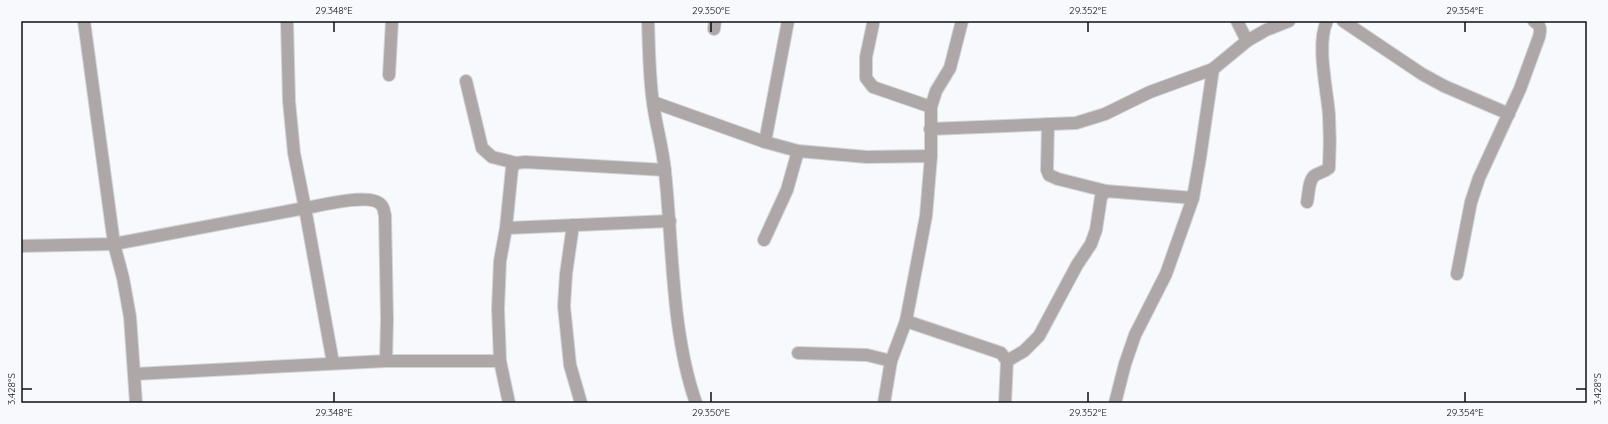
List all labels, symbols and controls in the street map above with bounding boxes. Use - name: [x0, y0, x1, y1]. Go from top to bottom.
- text: 29.348°E: [315, 4, 353, 17]
- text: 29.350°E: [692, 4, 730, 17]
- text: 29.352°E: [1069, 4, 1107, 17]
- text: 29.354°E: [1446, 4, 1484, 17]
- text: 3.428°S: [5, 373, 18, 405]
- text: 3.428°S: [1591, 373, 1604, 405]
- text: 29.348°E: [315, 406, 353, 419]
- text: 29.350°E: [692, 406, 730, 419]
- text: 29.352°E: [1069, 406, 1107, 419]
- text: 29.354°E: [1446, 406, 1484, 419]

